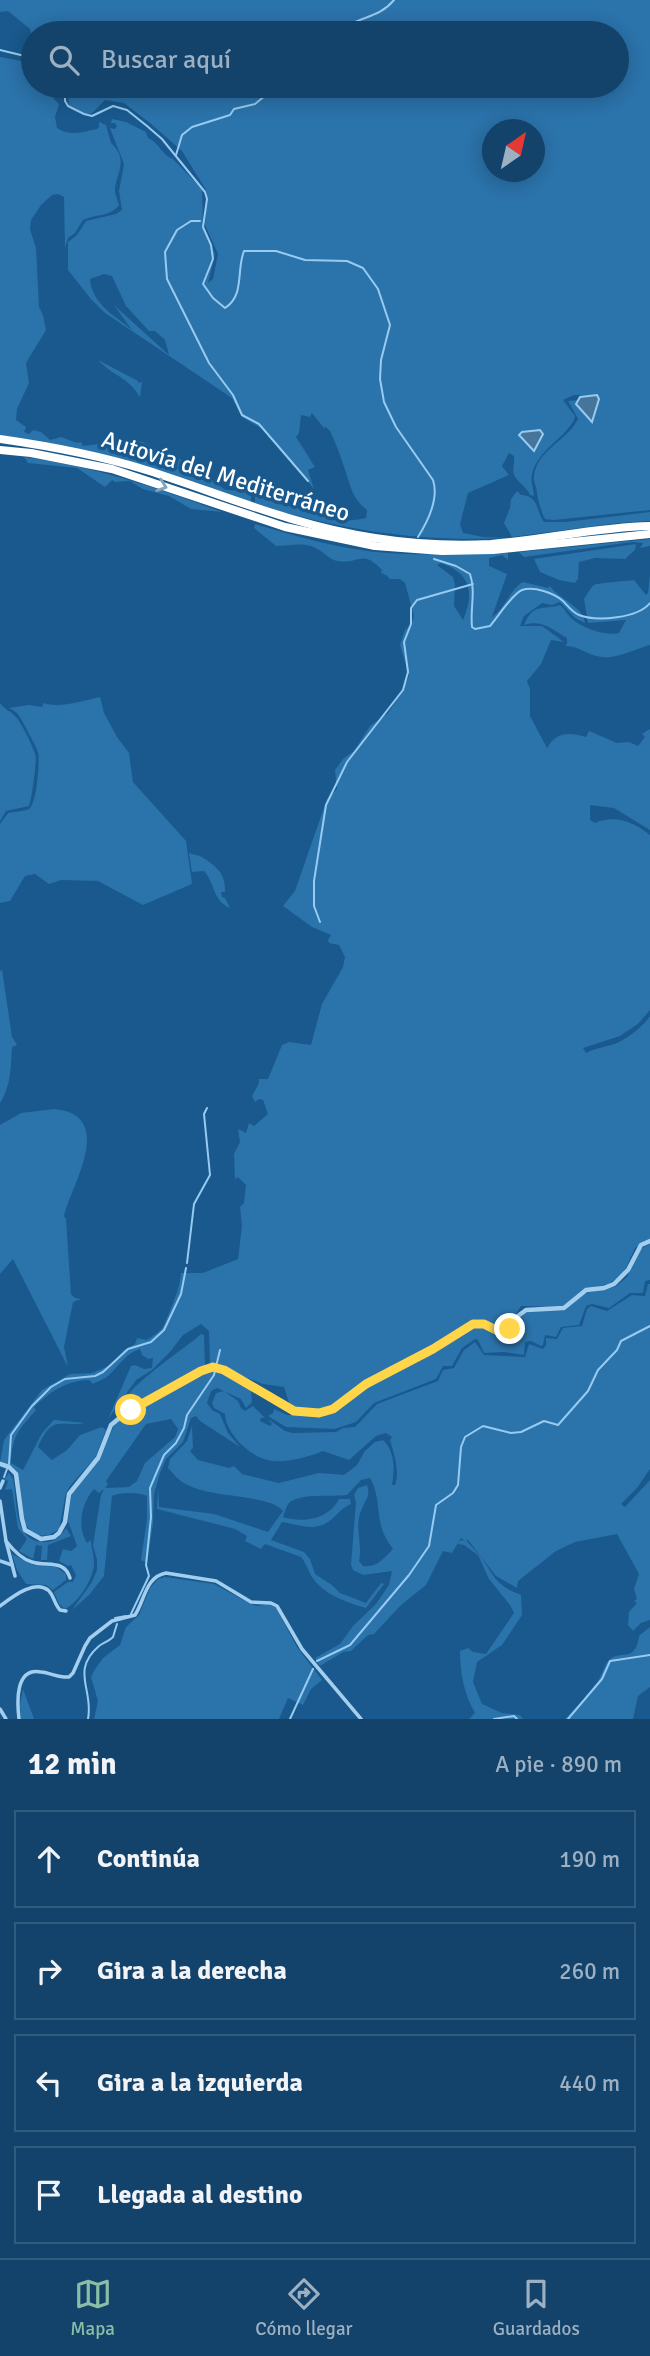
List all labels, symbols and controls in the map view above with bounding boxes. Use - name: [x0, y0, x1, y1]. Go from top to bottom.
- search box: [21, 21, 629, 98]
- icon: search: [45, 41, 83, 79]
- text: Buscar aquí: [101, 44, 231, 76]
- north arrow: [482, 119, 545, 182]
- street label: Autovía del Mediterráneo: [98, 424, 354, 528]
- one-way arrow: [155, 478, 167, 492]
- route end: [494, 1313, 525, 1344]
- route start: [115, 1394, 146, 1425]
- text: 12 min: [28, 1746, 117, 1783]
- text: A pie · 890 m: [495, 1750, 622, 1779]
- icon: ahead: [30, 1840, 68, 1878]
- text: Continúa: [97, 1843, 200, 1875]
- text: 190 m: [559, 1845, 620, 1874]
- icon: right: [30, 1952, 68, 1990]
- text: Gira a la derecha: [97, 1955, 287, 1987]
- text: 260 m: [559, 1957, 620, 1986]
- icon: left: [30, 2064, 68, 2102]
- text: Gira a la izquierda: [97, 2067, 303, 2099]
- text: 440 m: [559, 2069, 620, 2098]
- icon: arrive: [30, 2176, 68, 2214]
- text: Llegada al destino: [97, 2179, 303, 2211]
- tab: Mapa: [70, 2275, 115, 2341]
- tab: Cómo llegar: [255, 2275, 353, 2341]
- tab: Guardados: [493, 2275, 580, 2341]

